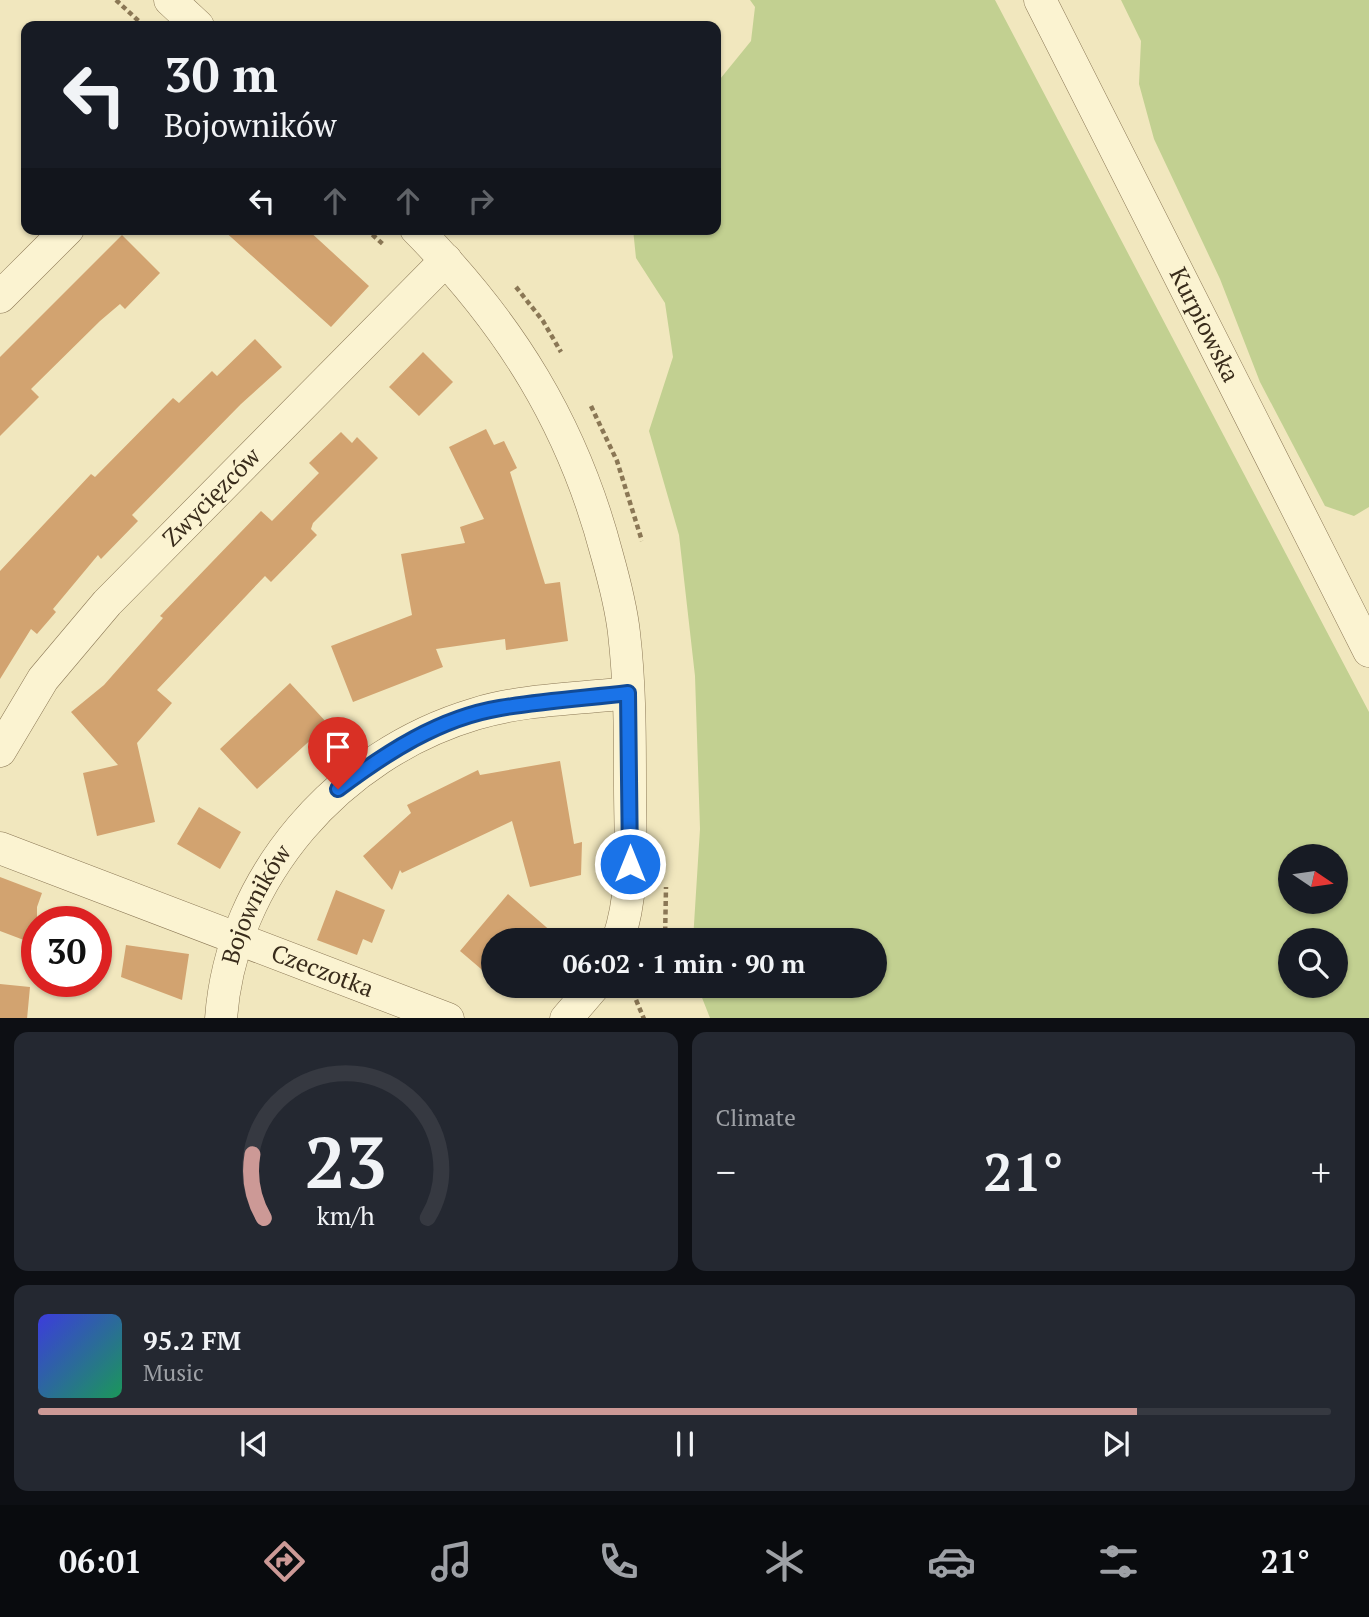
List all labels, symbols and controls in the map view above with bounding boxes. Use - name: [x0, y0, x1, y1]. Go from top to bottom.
- text: 30 m: [164, 41, 278, 106]
- icon: left: [49, 49, 140, 140]
- text: Bojowników: [164, 104, 337, 146]
- icon: left: [243, 182, 281, 220]
- icon: ahead: [316, 182, 354, 220]
- icon: ahead: [389, 182, 427, 220]
- icon: right: [462, 182, 500, 220]
- street label: Kurpiowska: [1163, 262, 1247, 387]
- street label: Zwycięzców: [155, 440, 267, 553]
- pin: [308, 717, 368, 789]
- icon: arrive: [319, 728, 357, 766]
- position arrow: [593, 827, 667, 901]
- street label: Bojowników: [214, 837, 298, 968]
- north arrow: [1278, 844, 1348, 914]
- map controls: [1278, 844, 1348, 998]
- speed limit sign: 30: [21, 906, 112, 997]
- button: search: [1278, 928, 1348, 998]
- street label: Czeczotka: [267, 936, 378, 1004]
- text: 06:02 · 1 min · 90 m: [563, 946, 805, 980]
- text: Climate: [716, 1102, 796, 1133]
- text: 23: [305, 1112, 387, 1209]
- text: 21°: [983, 1137, 1063, 1206]
- text: −: [716, 1147, 736, 1197]
- text: +: [1311, 1147, 1331, 1197]
- text: km/h: [317, 1198, 375, 1231]
- text: 95.2 FM: [143, 1323, 241, 1357]
- text: Music: [143, 1357, 204, 1388]
- icon: previous: [235, 1425, 273, 1463]
- icon: pause: [666, 1425, 704, 1463]
- icon: next: [1097, 1425, 1135, 1463]
- icon: directions: [260, 1537, 309, 1586]
- icon: music: [427, 1537, 476, 1586]
- icon: phone: [594, 1537, 643, 1586]
- icon: climate: [760, 1537, 809, 1586]
- icon: car: [927, 1537, 976, 1586]
- icon: filters: [1094, 1537, 1143, 1586]
- text: 06:01: [59, 1540, 142, 1582]
- text: 21°: [1261, 1540, 1310, 1582]

